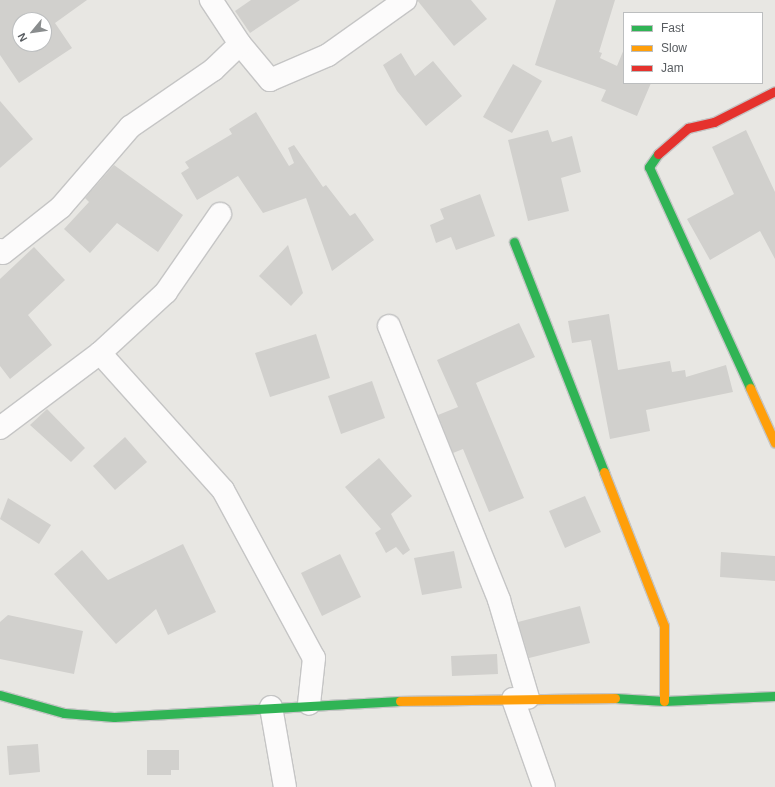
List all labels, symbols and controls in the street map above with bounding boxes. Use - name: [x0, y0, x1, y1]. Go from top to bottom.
- north arrow: [12, 12, 52, 52]
- legend: [623, 12, 763, 84]
- text: Fast: [661, 21, 684, 35]
- text: N: [15, 31, 30, 44]
- text: Slow: [661, 41, 687, 55]
- text: Jam: [661, 61, 684, 75]

